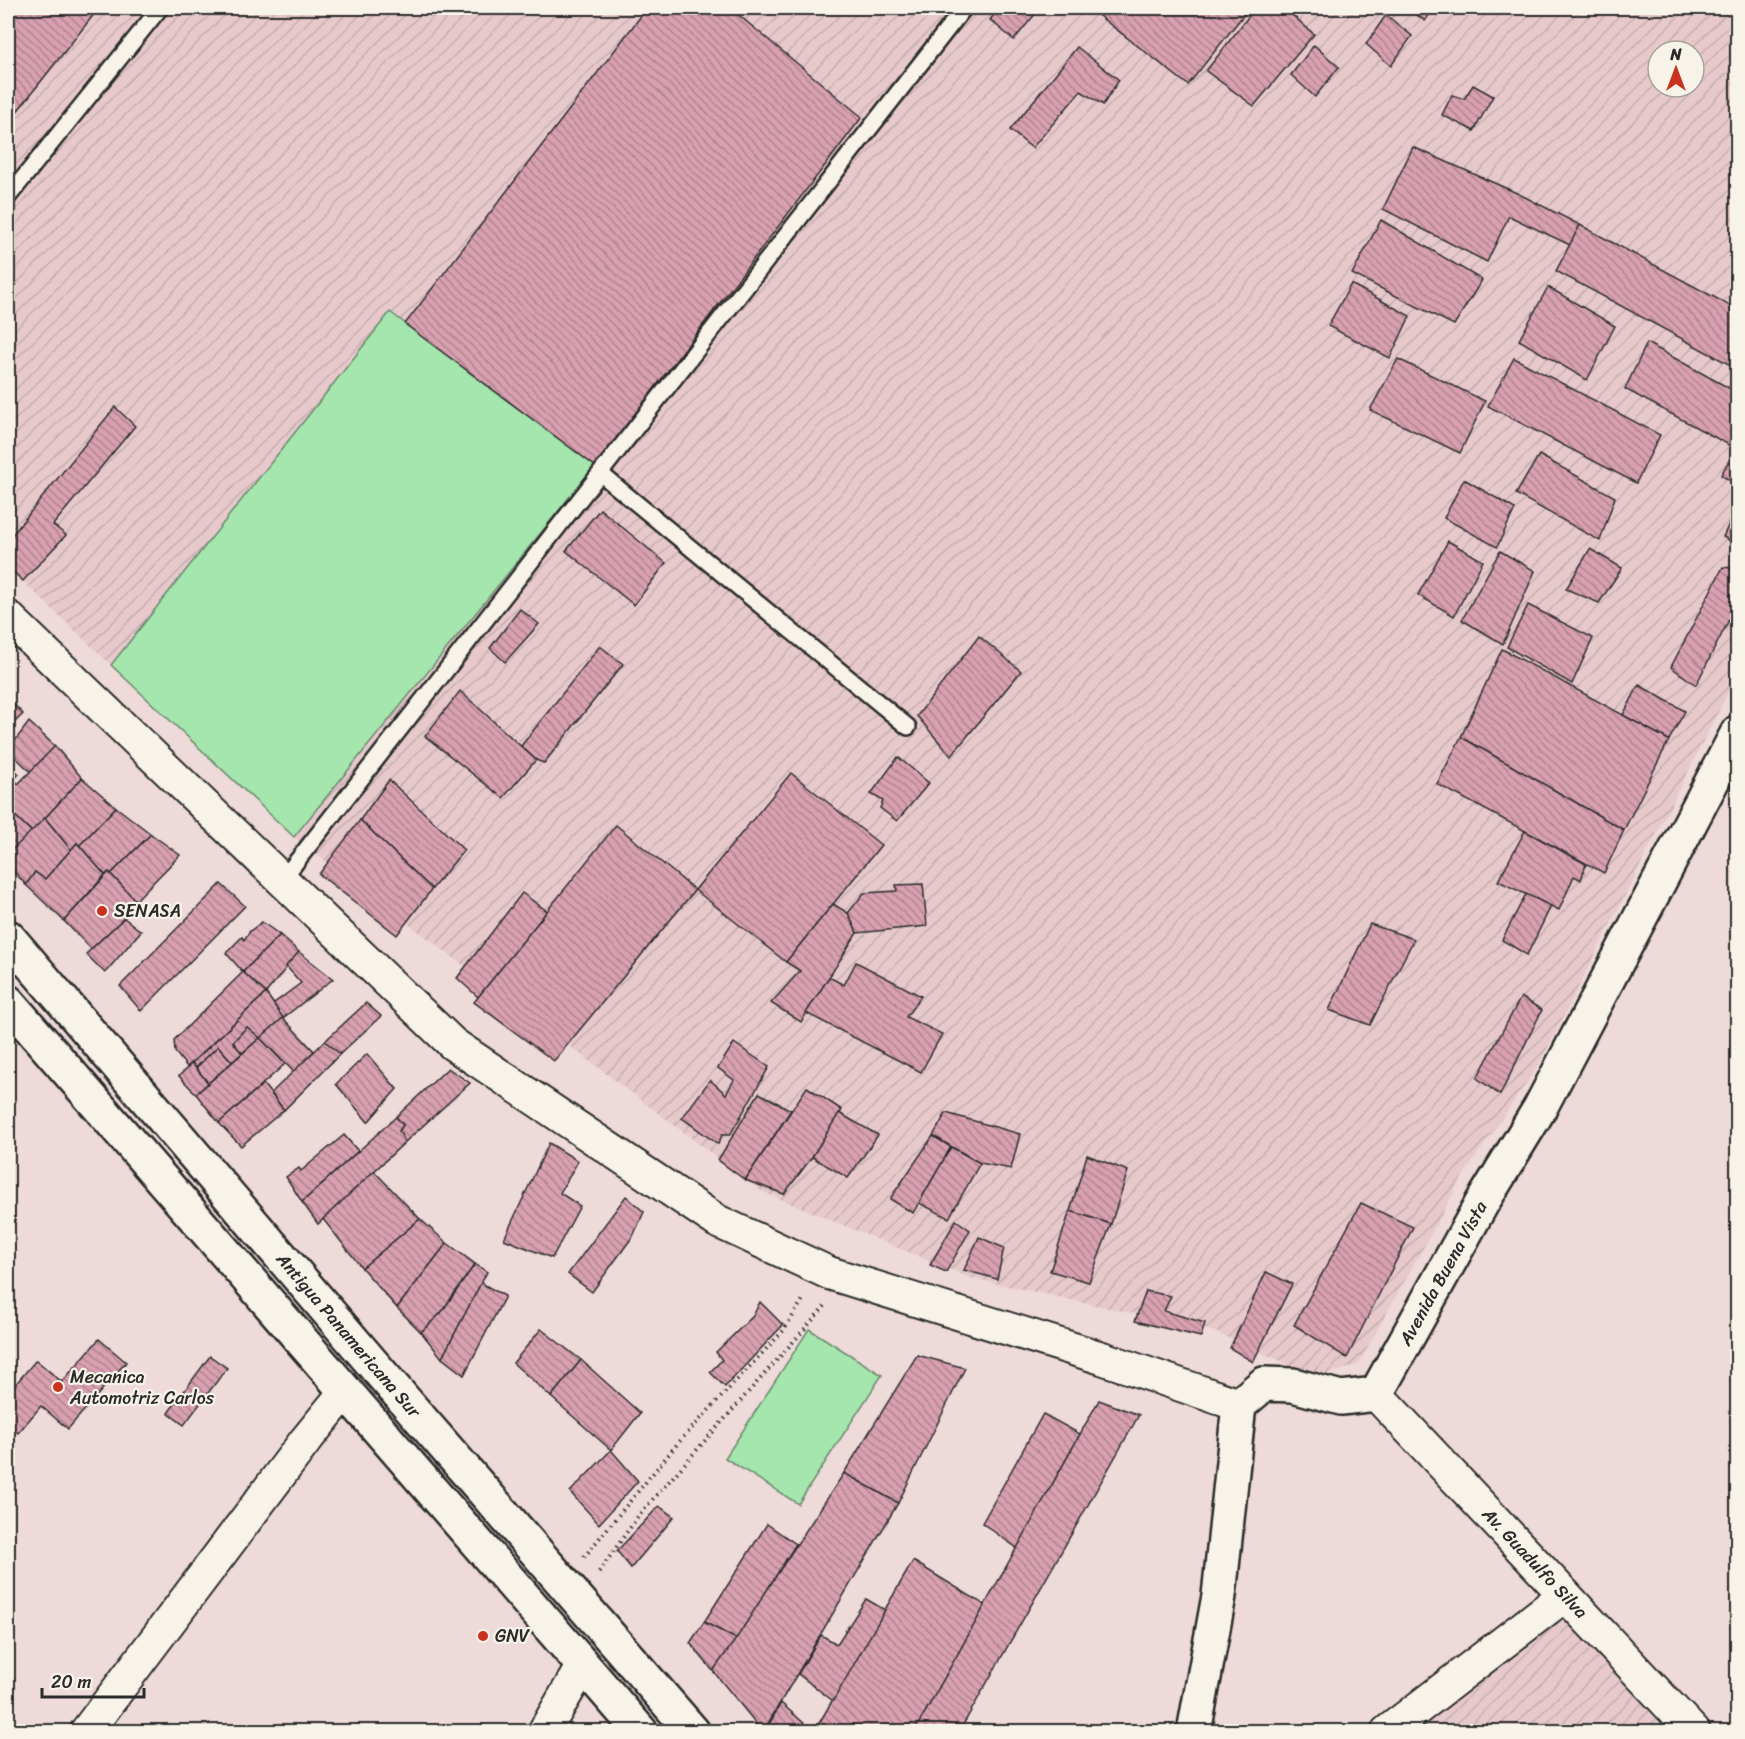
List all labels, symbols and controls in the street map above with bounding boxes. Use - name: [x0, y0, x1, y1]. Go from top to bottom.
- north arrow: [1646, 39, 1706, 99]
- text: N: [1669, 40, 1682, 69]
- place label: SENASA: [114, 895, 181, 927]
- marker: SENASA: [95, 904, 109, 918]
- street label: Avenida Buena Vista: [1389, 1194, 1497, 1352]
- street label: Antigua Panamericana Sur: [267, 1244, 430, 1427]
- place label: Mecanica Automotriz Carlos: [69, 1361, 215, 1414]
- marker: Mecanica Automotriz Carlos: [51, 1380, 65, 1394]
- street label: Av. Guadulfo Silva: [1473, 1499, 1596, 1626]
- place label: GNV: [495, 1620, 531, 1652]
- marker: GNV: [476, 1629, 490, 1643]
- scale bar: [42, 1661, 144, 1699]
- text: 20 m: [51, 1666, 91, 1698]

